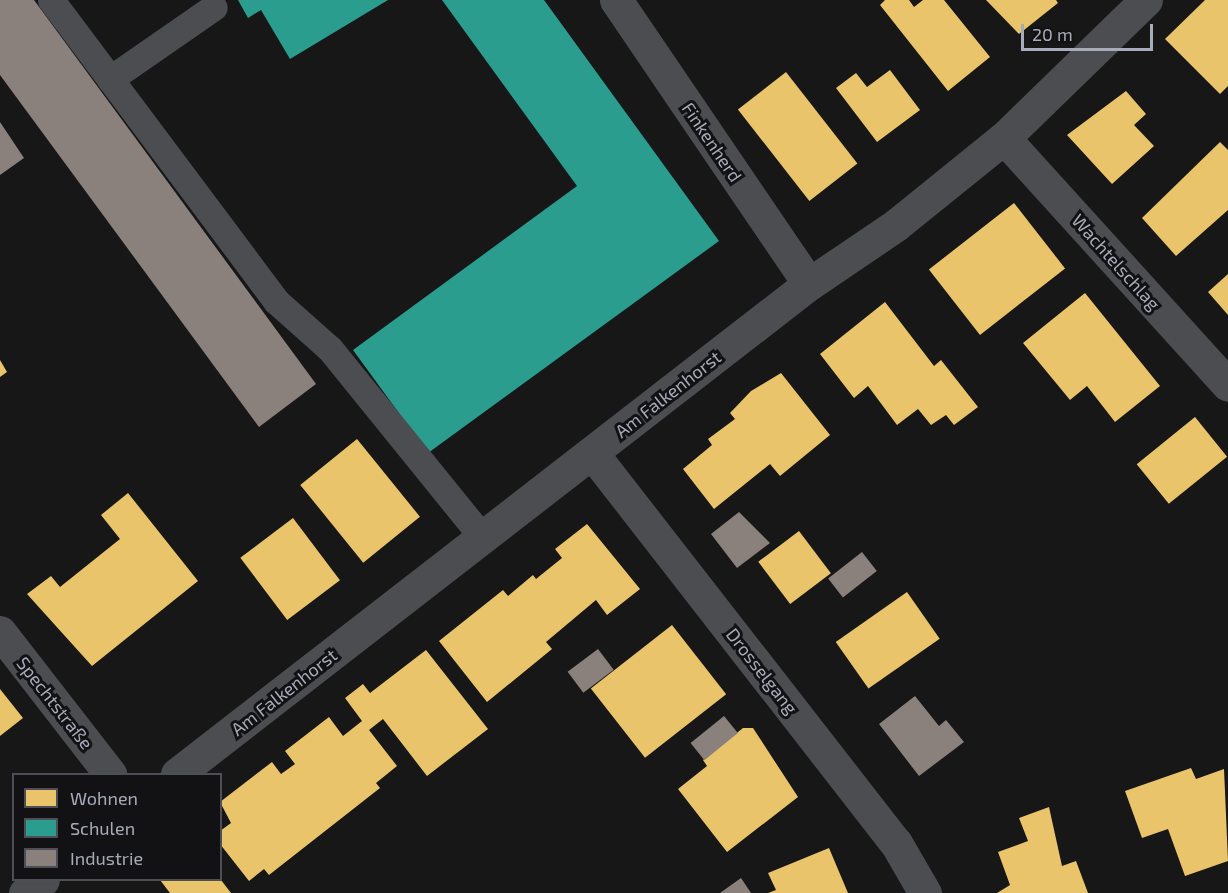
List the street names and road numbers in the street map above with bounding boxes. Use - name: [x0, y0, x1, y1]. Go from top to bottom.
- street label: Finkenherd: [678, 98, 746, 186]
- street label: Wachtelschlag: [1067, 210, 1165, 314]
- street label: Am Falkenhorst: [611, 346, 725, 442]
- street label: Drosselgang: [722, 624, 802, 718]
- street label: Am Falkenhorst: [227, 644, 341, 740]
- street label: Spechtstraße: [12, 653, 98, 753]

